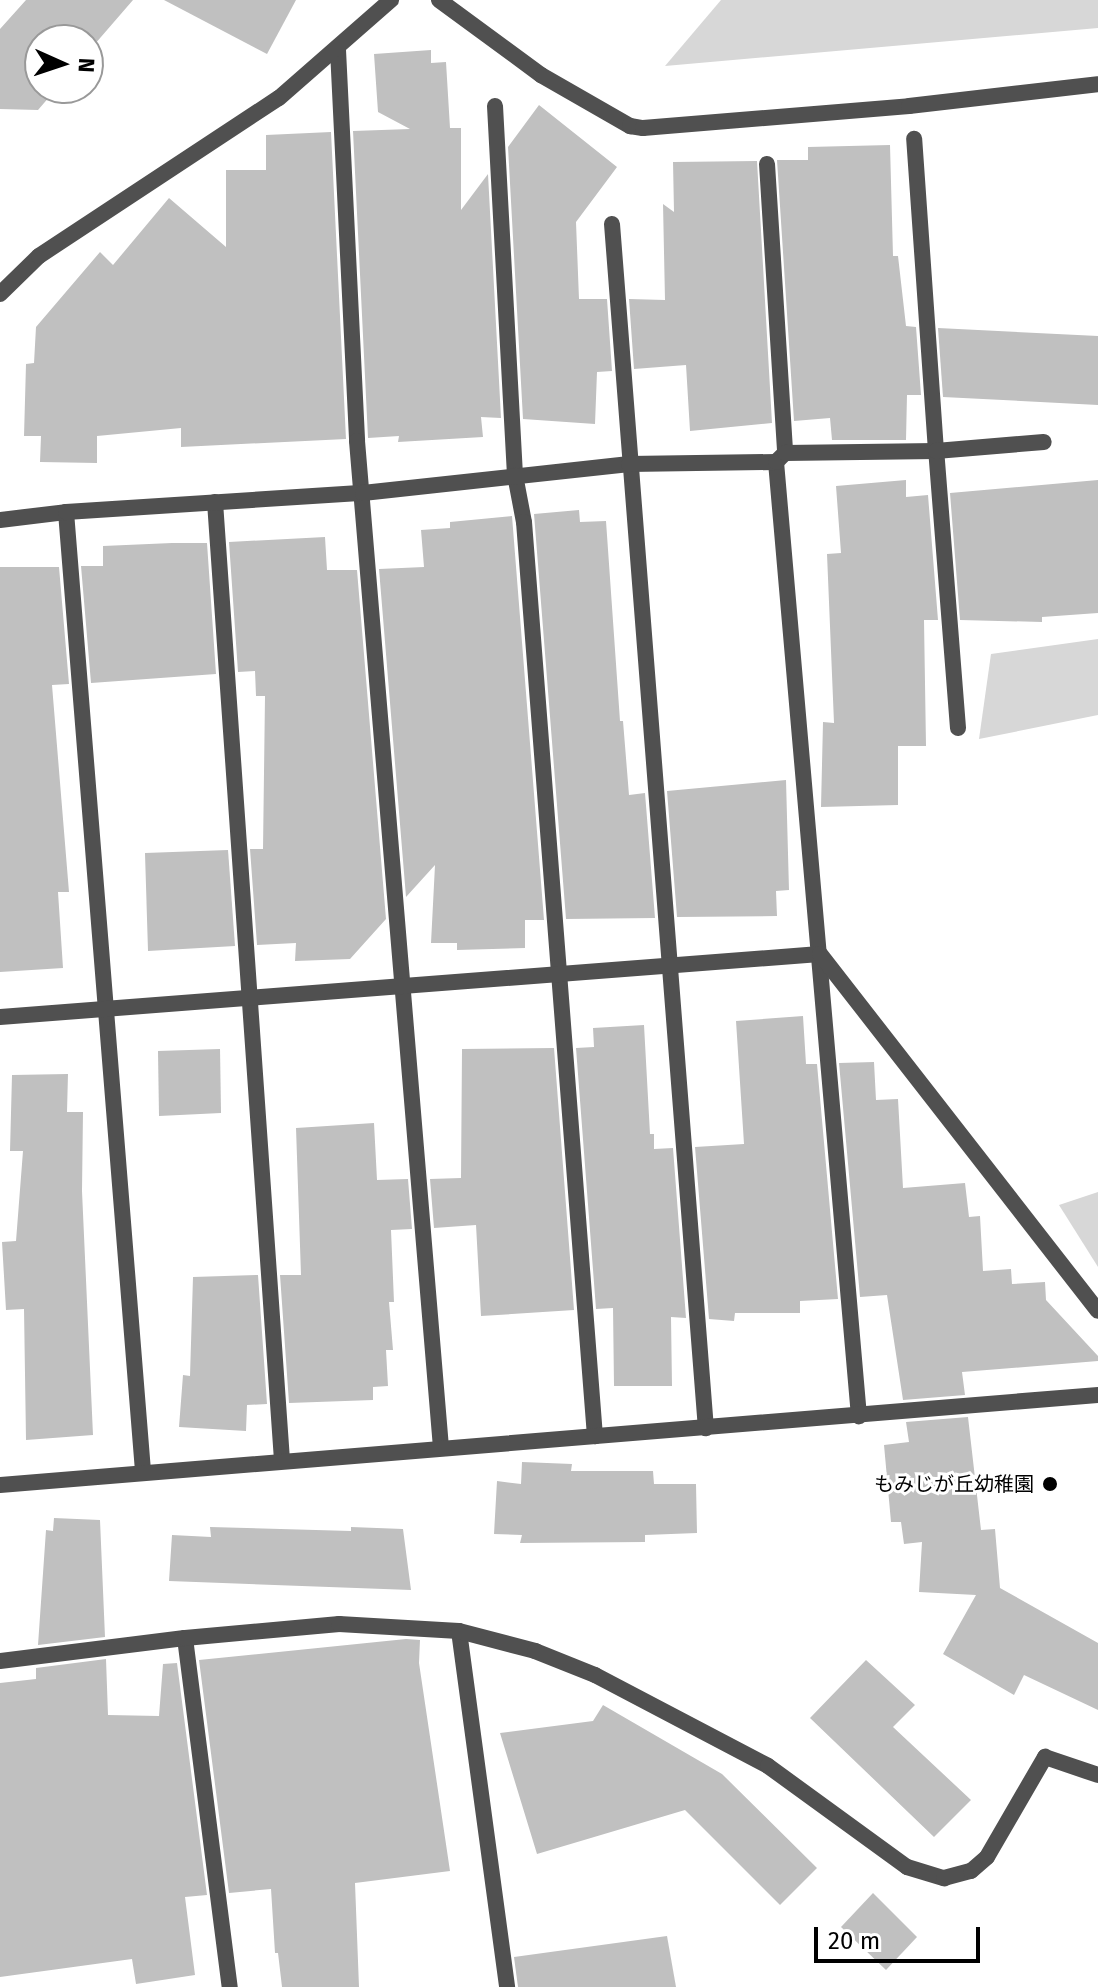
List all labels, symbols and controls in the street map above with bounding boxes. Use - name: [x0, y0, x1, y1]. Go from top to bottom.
- north arrow: [24, 24, 104, 104]
- text: N: [73, 57, 100, 73]
- place label: もみじが丘幼稚園: [874, 1472, 1034, 1496]
- marker: もみじが丘幼稚園: [1041, 1475, 1059, 1493]
- scale bar: [818, 1911, 984, 1961]
- text: 20 m: [828, 1927, 880, 1955]

